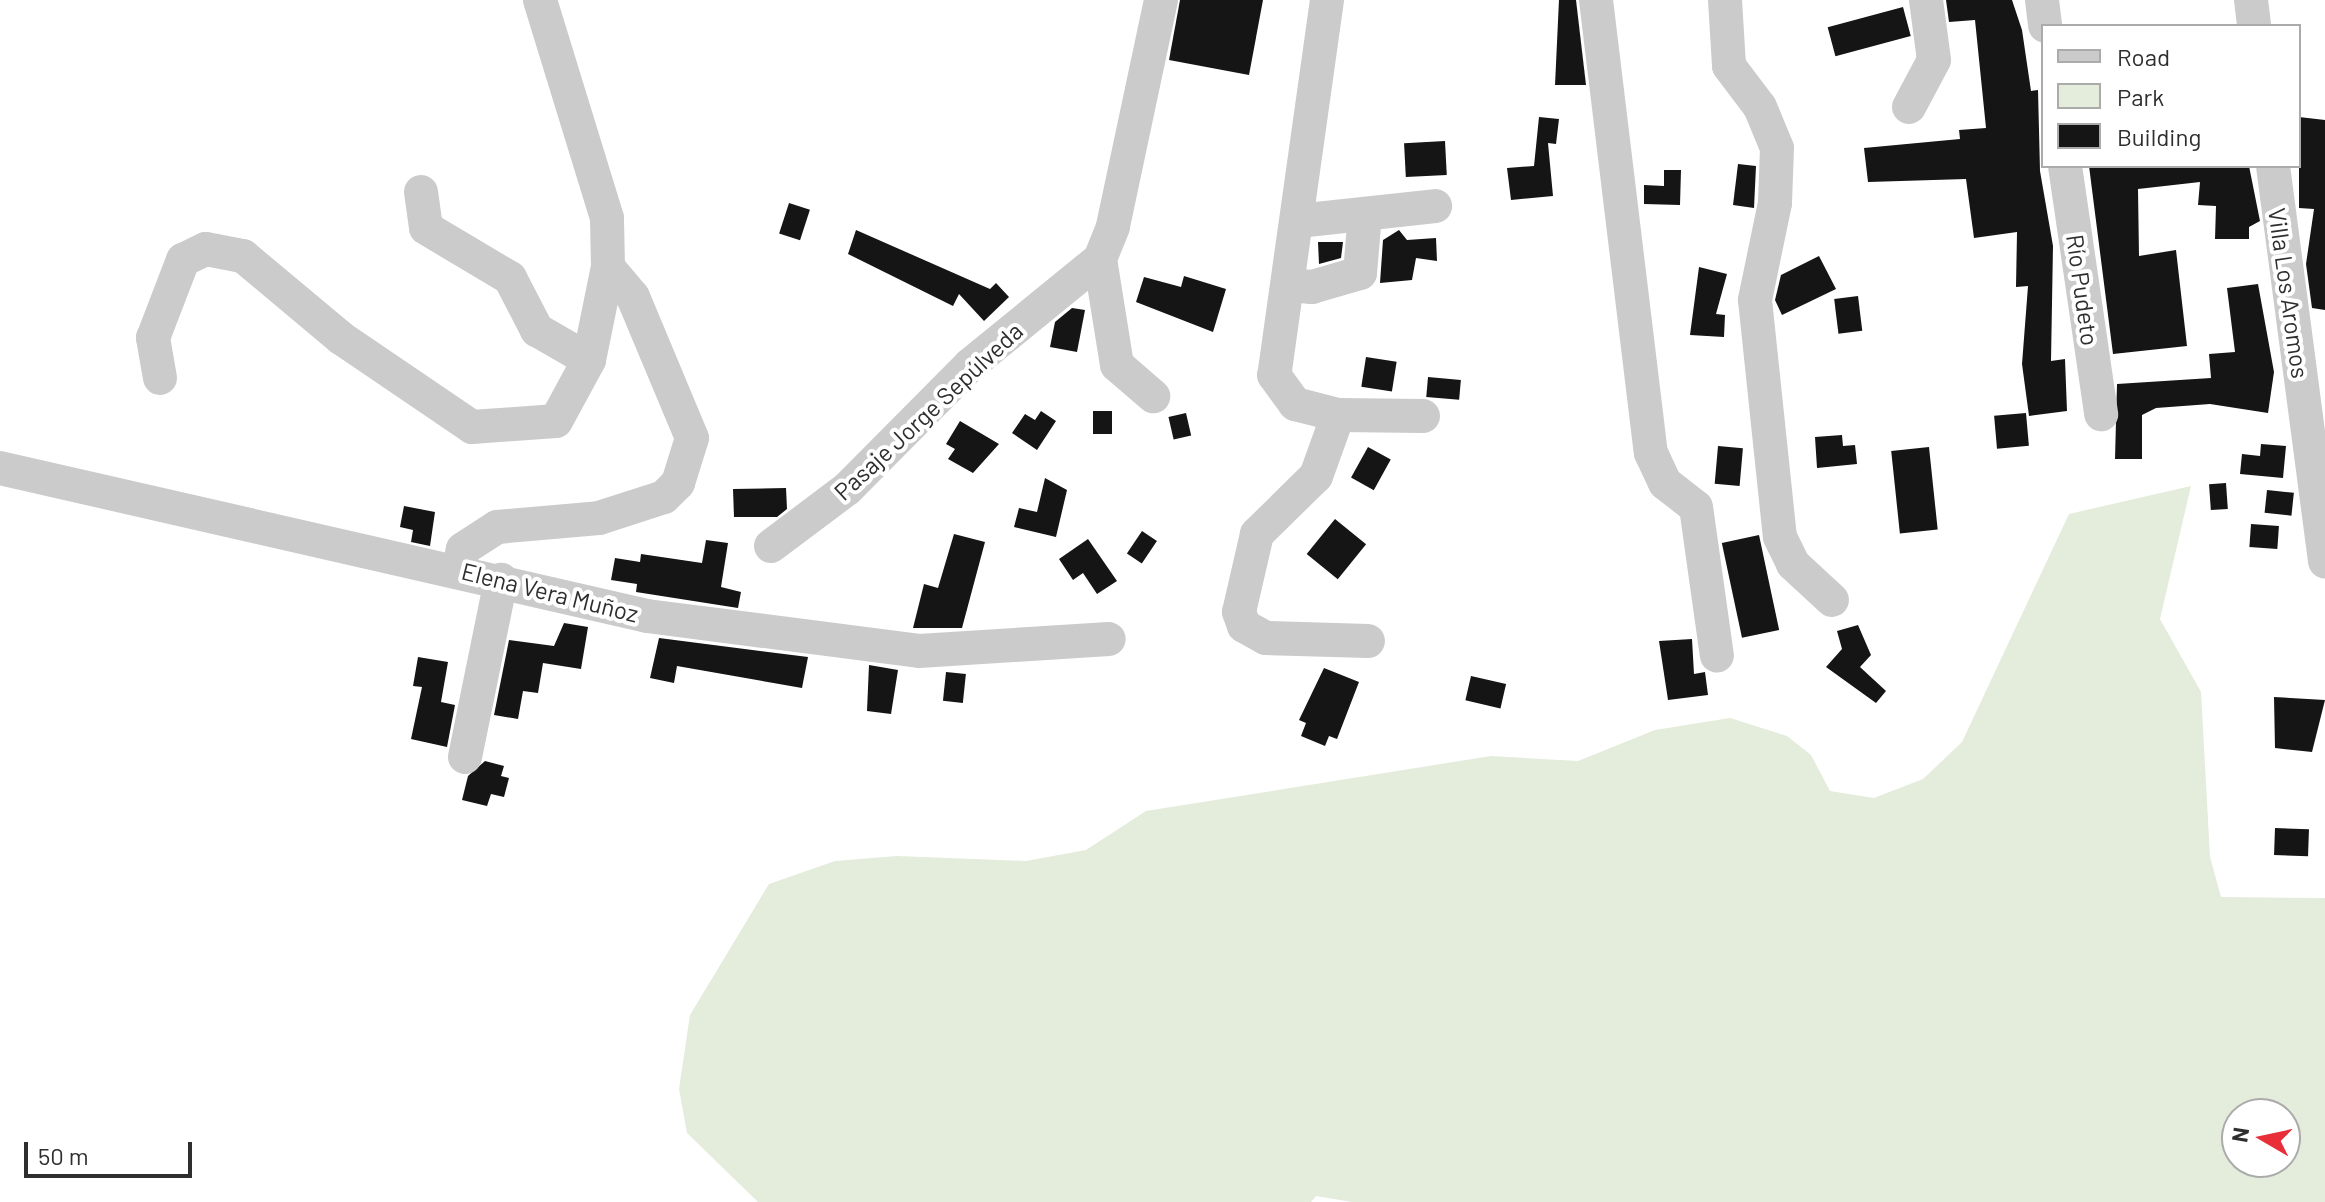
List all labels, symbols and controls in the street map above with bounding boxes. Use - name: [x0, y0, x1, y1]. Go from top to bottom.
- legend: [2041, 24, 2301, 168]
- text: Road: [2117, 42, 2170, 71]
- text: Park: [2117, 82, 2164, 111]
- text: Building: [2117, 122, 2201, 151]
- street label: Villa Los Aromos: [2263, 206, 2315, 380]
- street label: Río Pudeto: [2061, 233, 2105, 347]
- street label: Pasaje Jorge Sepúlveda: [828, 316, 1028, 506]
- street label: Elena Vera Muñoz: [459, 556, 641, 628]
- north arrow: [2221, 1098, 2301, 1178]
- text: N: [2225, 1125, 2253, 1144]
- scale bar: [28, 1126, 196, 1176]
- text: 50 m: [38, 1141, 89, 1170]

